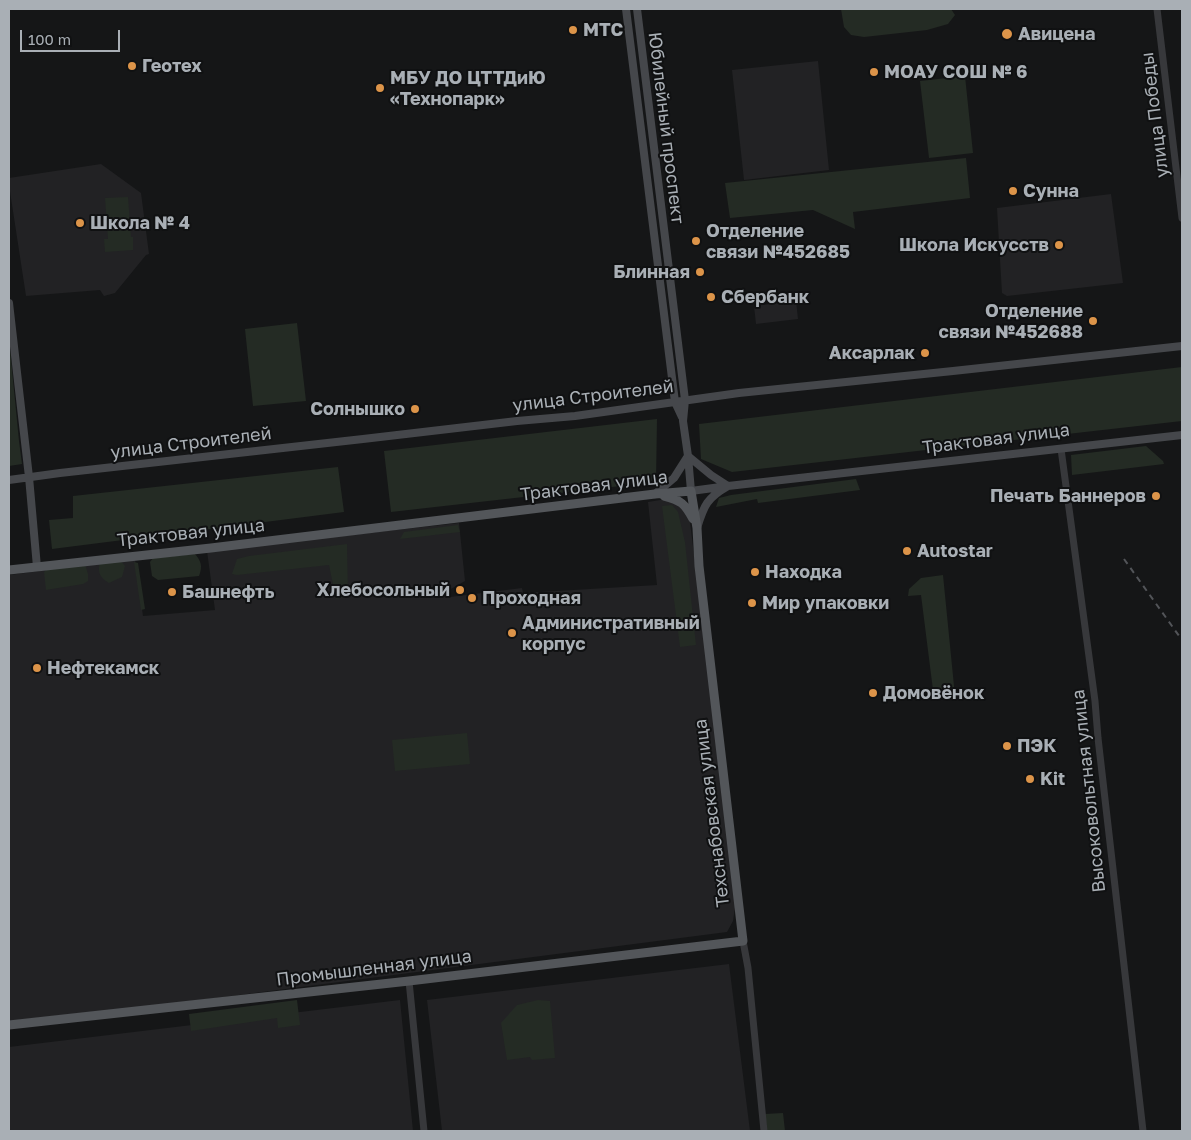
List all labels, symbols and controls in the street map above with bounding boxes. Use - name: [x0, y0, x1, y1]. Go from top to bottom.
- place label: МТС: [583, 19, 623, 41]
- scale bar: [22, 20, 122, 52]
- place label: Авицена: [1018, 23, 1096, 45]
- marker: МТС: [567, 24, 579, 36]
- marker: Авицена: [1000, 27, 1014, 41]
- text: 100 m: [28, 30, 71, 48]
- street label: Юбилейный проспект: [644, 31, 688, 225]
- street label: улица Победы: [1137, 51, 1173, 179]
- place label: Геотех: [142, 55, 202, 77]
- marker: Геотех: [126, 60, 138, 72]
- place label: МОАУ СОШ № 6: [884, 61, 1028, 83]
- marker: МОАУ СОШ № 6: [868, 66, 880, 78]
- place label: МБУ ДО ЦТТДиЮ «Технопарк»: [390, 67, 546, 110]
- marker: МБУ ДО ЦТТДиЮ «Технопарк»: [374, 82, 386, 94]
- place label: Сунна: [1023, 180, 1079, 202]
- marker: Сунна: [1007, 185, 1019, 197]
- place label: Школа № 4: [90, 212, 190, 234]
- marker: Школа № 4: [74, 217, 86, 229]
- place label: Отделение связи №452685: [706, 220, 850, 262]
- place label: Школа Искусств: [899, 234, 1049, 256]
- marker: Отделение связи №452685: [690, 235, 702, 247]
- marker: Школа Искусств: [1053, 239, 1065, 251]
- place label: Блинная: [613, 261, 690, 283]
- marker: Блинная: [694, 266, 706, 278]
- place label: Сбербанк: [721, 286, 809, 308]
- marker: Сбербанк: [705, 291, 717, 303]
- place label: Отделение связи №452688: [939, 300, 1083, 342]
- marker: Отделение связи №452688: [1087, 315, 1099, 327]
- place label: Аксарлак: [829, 342, 915, 364]
- marker: Аксарлак: [919, 347, 931, 359]
- street label: улица Строителей: [511, 375, 675, 417]
- place label: Солнышко: [310, 398, 405, 420]
- marker: Солнышко: [409, 403, 421, 415]
- street label: Трактовая улица: [921, 419, 1071, 459]
- street label: улица Строителей: [109, 422, 273, 464]
- street label: Трактовая улица: [519, 466, 669, 506]
- place label: Печать Баннеров: [990, 485, 1146, 507]
- marker: Печать Баннеров: [1150, 490, 1162, 502]
- street label: Трактовая улица: [116, 515, 266, 551]
- place label: Autostar: [917, 540, 993, 562]
- marker: Autostar: [901, 545, 913, 557]
- place label: Находка: [765, 561, 842, 583]
- marker: Находка: [749, 566, 761, 578]
- place label: Хлебосольный: [316, 579, 450, 601]
- place label: Башнефть: [182, 581, 274, 603]
- marker: Хлебосольный: [454, 584, 466, 596]
- marker: Башнефть: [166, 586, 178, 598]
- place label: Проходная: [482, 587, 581, 609]
- marker: Проходная: [466, 592, 478, 604]
- place label: Мир упаковки: [762, 592, 889, 614]
- marker: Мир упаковки: [746, 597, 758, 609]
- place label: Административный корпус: [522, 612, 700, 654]
- marker: Административный корпус: [506, 627, 518, 639]
- place label: Нефтекамск: [47, 657, 159, 679]
- marker: Нефтекамск: [31, 662, 43, 674]
- place label: Домовёнок: [883, 682, 984, 704]
- marker: Домовёнок: [867, 687, 879, 699]
- street label: Высоковольтная улица: [1068, 688, 1110, 894]
- street label: Техснабовская улица: [690, 718, 734, 908]
- place label: ПЭК: [1017, 735, 1057, 757]
- marker: ПЭК: [1001, 740, 1013, 752]
- place label: Kit: [1040, 768, 1065, 790]
- marker: Kit: [1024, 773, 1036, 785]
- street label: Промышленная улица: [275, 945, 473, 991]

